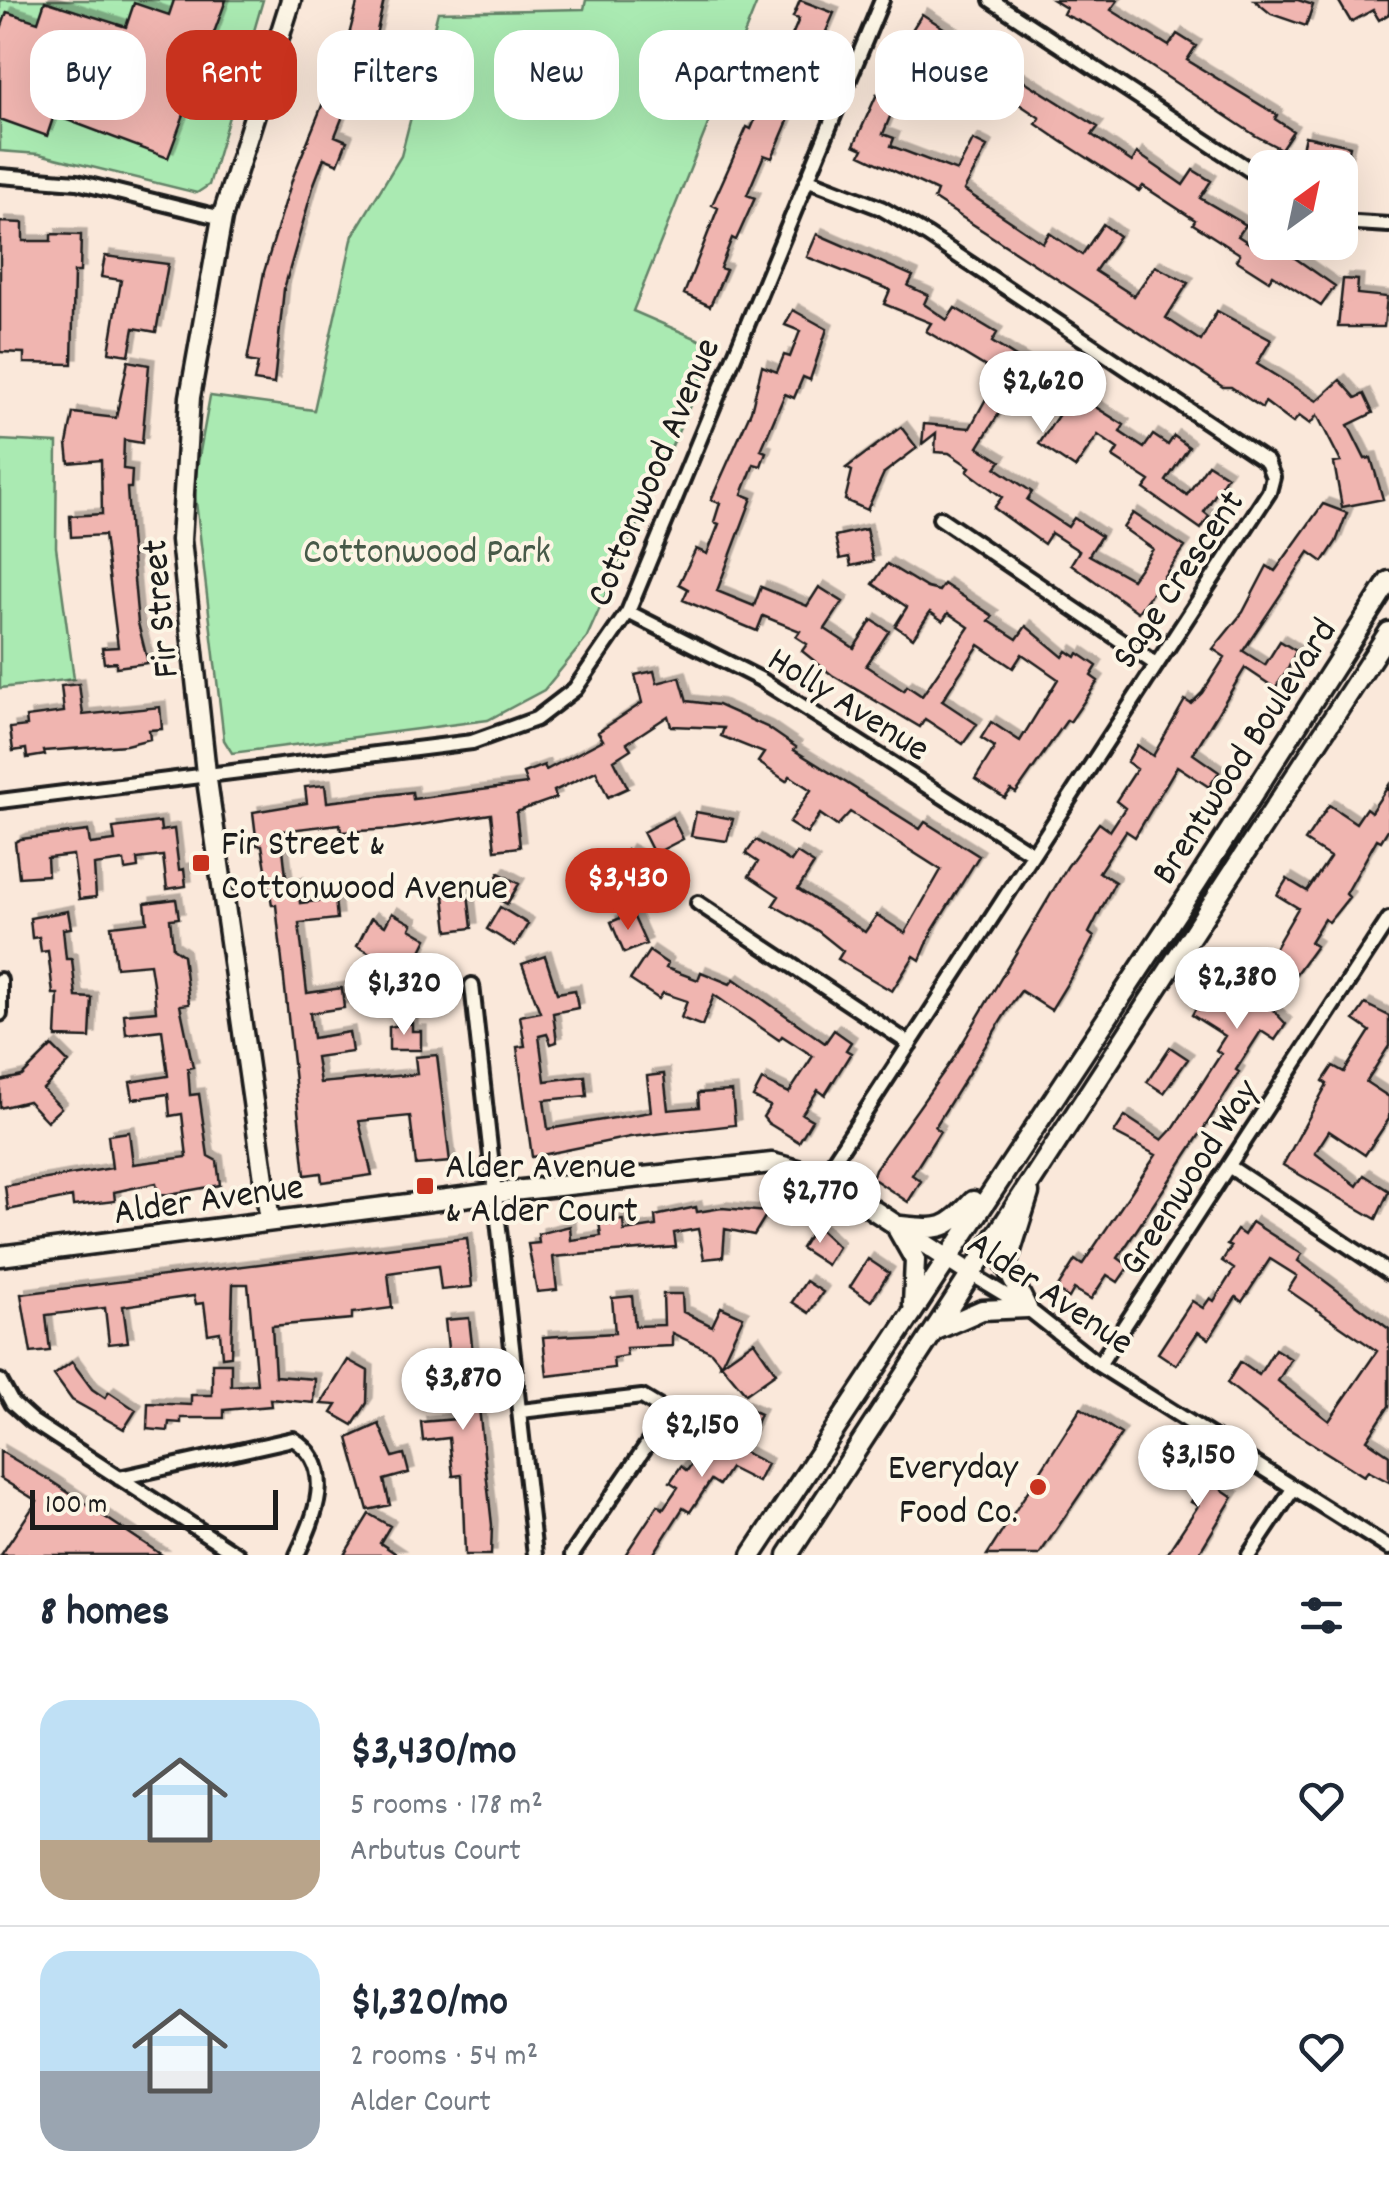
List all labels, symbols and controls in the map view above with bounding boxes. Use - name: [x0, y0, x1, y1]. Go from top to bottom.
- chip: Buy: [30, 30, 146, 120]
- chip: Rent: [166, 30, 297, 120]
- chip: Filters: [317, 30, 474, 120]
- chip: New: [494, 30, 619, 120]
- chip: Apartment: [639, 30, 855, 120]
- chip: House: [875, 30, 1024, 120]
- north arrow: [1248, 150, 1358, 260]
- map controls: [1248, 150, 1358, 260]
- street label: Cottonwood Avenue: [575, 330, 737, 616]
- pin: $2,620: [962, 351, 1124, 436]
- text: $2,620: [1001, 360, 1085, 406]
- street label: Sage Crescent: [1100, 480, 1261, 682]
- park label: Cottonwood Park: [303, 527, 551, 582]
- street label: Fir Street: [130, 537, 197, 680]
- street label: Brentwood Boulevard: [1140, 609, 1354, 897]
- street label: Holly Avenue: [755, 635, 939, 778]
- place label: Fir Street & Cottonwood Avenue: [221, 819, 508, 918]
- pin: $3,430: [547, 848, 709, 933]
- marker: Fir Street & Cottonwood Avenue: [190, 852, 212, 874]
- text: $3,430: [587, 857, 669, 903]
- pin: $2,380: [1156, 947, 1318, 1032]
- pin: $1,320: [323, 953, 485, 1038]
- text: $2,380: [1197, 956, 1277, 1002]
- text: $1,320: [367, 962, 441, 1008]
- street label: Greenwood Way: [1108, 1070, 1276, 1288]
- place label: Alder Avenue & Alder Court: [445, 1142, 638, 1241]
- pin: $2,770: [739, 1161, 901, 1246]
- street label: Alder Avenue: [110, 1162, 307, 1243]
- text: $2,770: [781, 1170, 859, 1216]
- marker: Alder Avenue & Alder Court: [414, 1175, 436, 1197]
- street label: Alder Avenue: [954, 1219, 1144, 1372]
- pin: $3,870: [382, 1348, 544, 1433]
- text: $3,870: [423, 1357, 503, 1403]
- pin: $2,150: [621, 1395, 783, 1480]
- text: $2,150: [664, 1404, 740, 1450]
- pin: $3,150: [1117, 1425, 1279, 1510]
- text: $3,150: [1160, 1434, 1236, 1480]
- place label: Everyday Food Co.: [888, 1443, 1019, 1542]
- marker: Everyday Food Co.: [1027, 1476, 1049, 1498]
- scale bar: [30, 1485, 278, 1530]
- text: 100 m: [45, 1487, 107, 1527]
- text: 8 homes: [40, 1585, 169, 1645]
- icon: filters: [1294, 1588, 1349, 1643]
- text: $3,430/mo: [350, 1724, 516, 1784]
- icon: home: [120, 1740, 240, 1860]
- icon: heart: [1294, 1773, 1349, 1828]
- text: 5 rooms · 178 m²: [350, 1784, 543, 1830]
- text: Arbutus Court: [350, 1830, 521, 1876]
- text: $1,320/mo: [350, 1975, 508, 2035]
- icon: home: [120, 1991, 240, 2111]
- icon: heart: [1294, 2024, 1349, 2079]
- text: 2 rooms · 54 m²: [350, 2035, 538, 2081]
- text: Alder Court: [350, 2081, 491, 2127]

